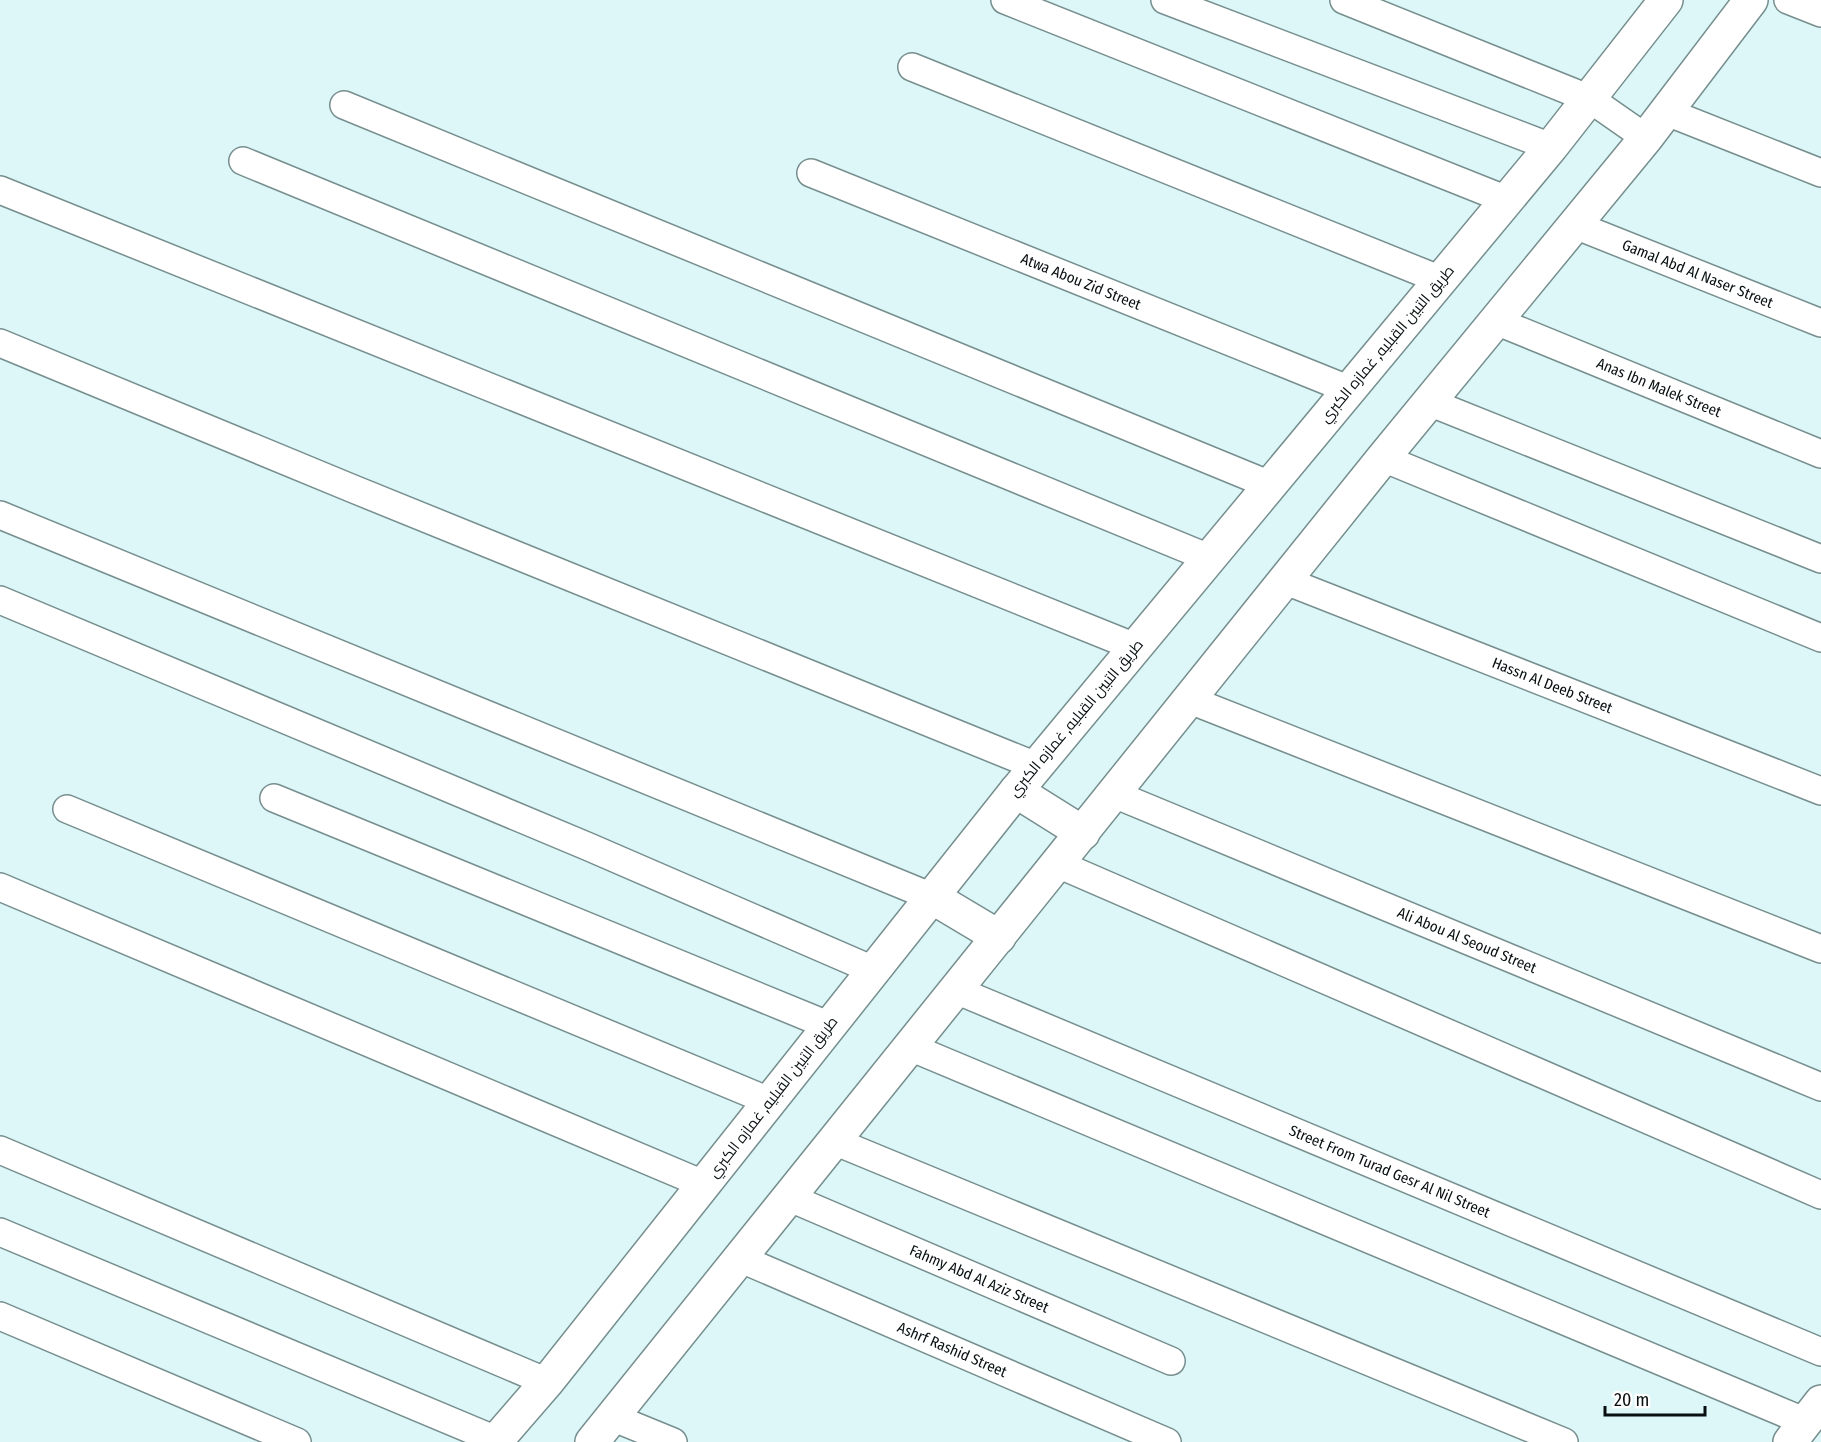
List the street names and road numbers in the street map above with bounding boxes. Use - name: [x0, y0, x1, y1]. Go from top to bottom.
- street label: Gamal Abd Al Naser Street: [1620, 236, 1776, 312]
- street label: Atwa Abou Zid Street: [1018, 249, 1144, 314]
- street label: طريق التبين القبليه, غمازه الكبري: [1316, 262, 1460, 428]
- street label: Anas Ibn Malek Street: [1594, 354, 1724, 421]
- street label: طريق التبين القبليه, غمازه الكبري: [1005, 636, 1149, 802]
- street label: Hassn Al Deeb Street: [1489, 654, 1615, 717]
- street label: Ali Abou Al Seoud Street: [1395, 903, 1539, 977]
- street label: طريق التبين القبليه, غمازه الكبري: [704, 1013, 844, 1183]
- street label: Street From Turad Gesr Al Nil Street: [1286, 1121, 1493, 1222]
- street label: Fahmy Abd Al Aziz Street: [907, 1241, 1052, 1317]
- street label: Ashrf Rashid Street: [895, 1318, 1010, 1381]

